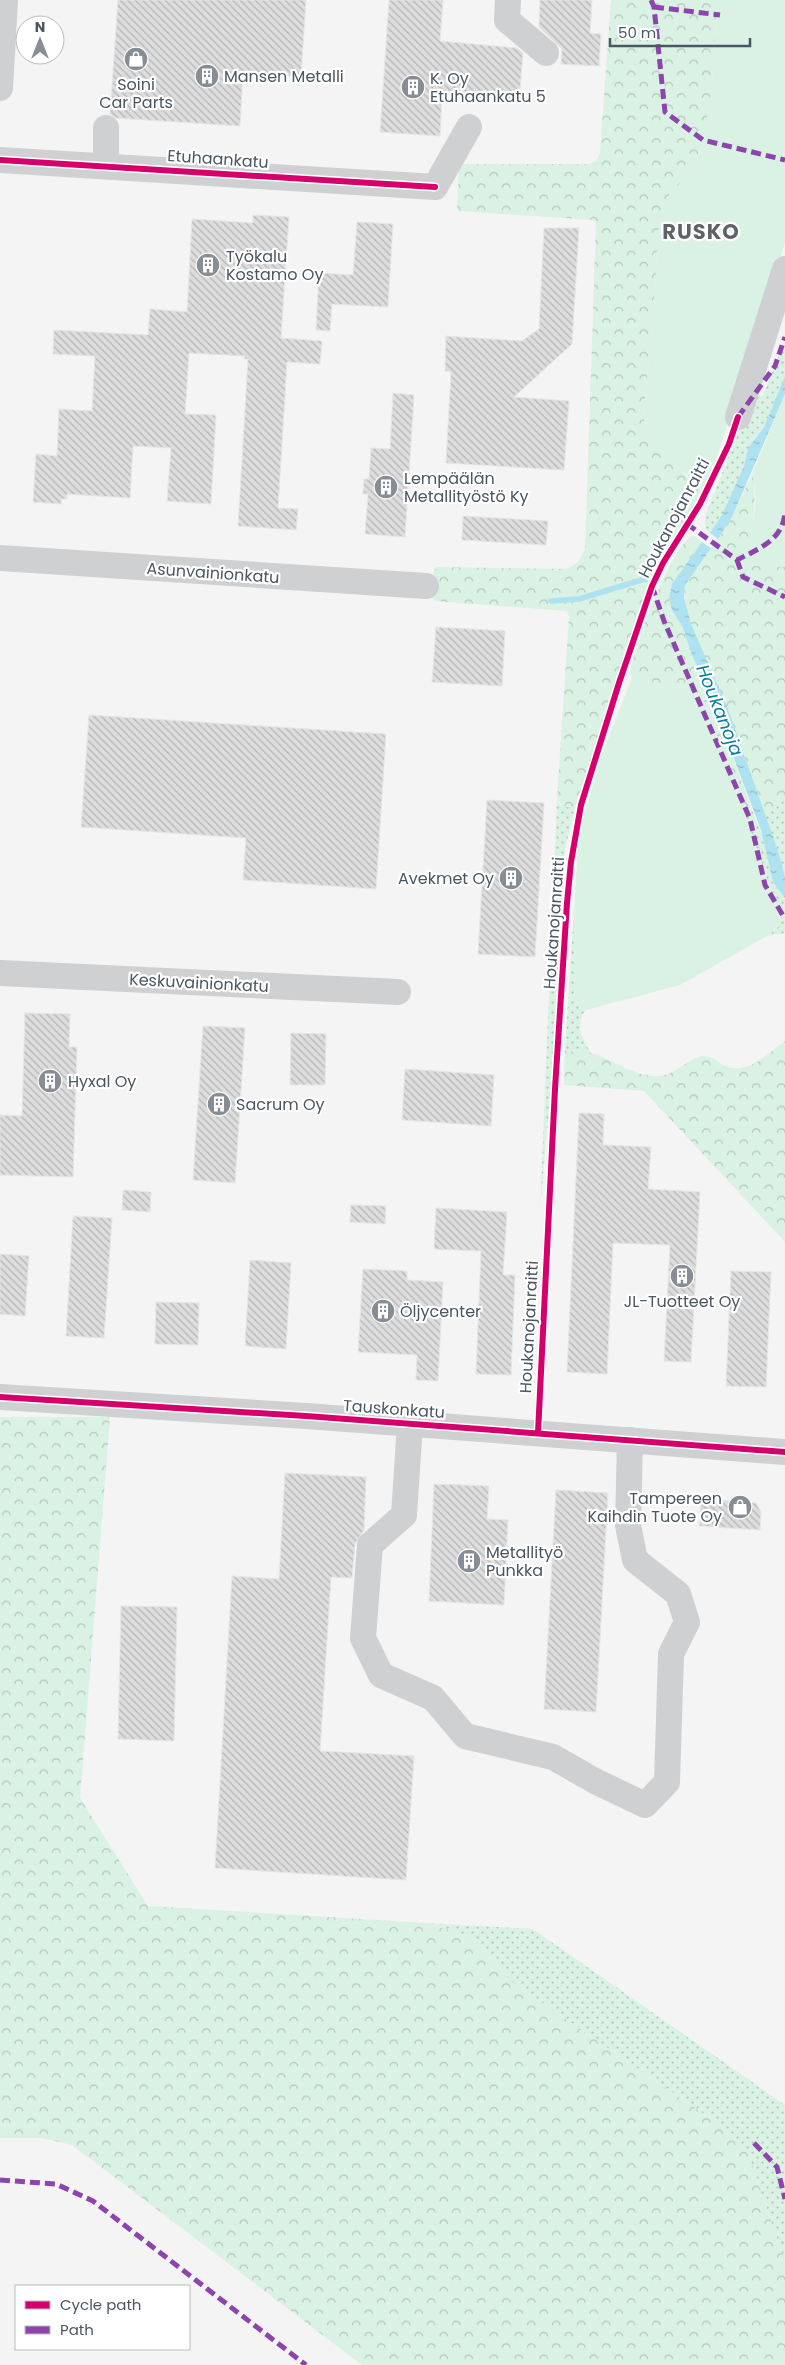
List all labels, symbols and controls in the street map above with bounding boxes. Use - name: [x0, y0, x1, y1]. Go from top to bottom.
- north arrow: [15, 15, 65, 65]
- scale bar: [610, 15, 750, 47]
- text: N: [35, 17, 45, 37]
- text: 50 m: [618, 22, 656, 43]
- shop icon: Soini Car Parts: [123, 46, 149, 72]
- building icon: Mansen Metalli: [194, 63, 220, 89]
- place label: Mansen Metalli: [224, 65, 344, 88]
- place label: K. Oy Etuhaankatu 5: [430, 67, 546, 108]
- place label: Soini Car Parts: [99, 73, 173, 114]
- building icon: K. Oy Etuhaankatu 5: [400, 74, 426, 100]
- street label: Etuhaankatu: [167, 144, 269, 174]
- district label: RUSKO: [662, 217, 740, 246]
- place label: Työkalu Kostamo Oy: [226, 245, 323, 286]
- building icon: Työkalu Kostamo Oy: [195, 252, 221, 278]
- street label: Houkanojanraitti: [633, 454, 715, 582]
- place label: Lempäälän Metallityöstö Ky: [404, 467, 529, 508]
- building icon: Lempäälän Metallityöstö Ky: [373, 474, 399, 500]
- street label: Asunvainionkatu: [146, 557, 280, 589]
- water label: Houkanoja: [690, 661, 750, 759]
- street label: Houkanojanraitti: [538, 856, 570, 990]
- building icon: Avekmet Oy: [498, 865, 524, 891]
- place label: Avekmet Oy: [398, 867, 494, 890]
- street label: Keskuvainionkatu: [129, 968, 269, 998]
- building icon: Hyxal Oy: [37, 1068, 63, 1094]
- place label: Hyxal Oy: [68, 1070, 136, 1093]
- building icon: Sacrum Oy: [206, 1091, 232, 1117]
- place label: Sacrum Oy: [236, 1093, 324, 1116]
- street label: Houkanojanraitti: [514, 1260, 544, 1394]
- building icon: JL-Tuotteet Oy: [669, 1263, 695, 1289]
- place label: JL-Tuotteet Oy: [624, 1290, 740, 1313]
- building icon: Öljycenter: [370, 1298, 396, 1324]
- place label: Öljycenter: [400, 1300, 481, 1323]
- street label: Tauskonkatu: [342, 1394, 446, 1424]
- place label: Tampereen Kaihdin Tuote Oy: [587, 1487, 722, 1528]
- shop icon: Tampereen Kaihdin Tuote Oy: [727, 1494, 753, 1520]
- place label: Metallityö Punkka: [486, 1541, 563, 1582]
- building icon: Metallityö Punkka: [456, 1548, 482, 1574]
- legend: [15, 2285, 190, 2350]
- text: Cycle path: [60, 2294, 141, 2315]
- text: Path: [60, 2319, 94, 2340]

